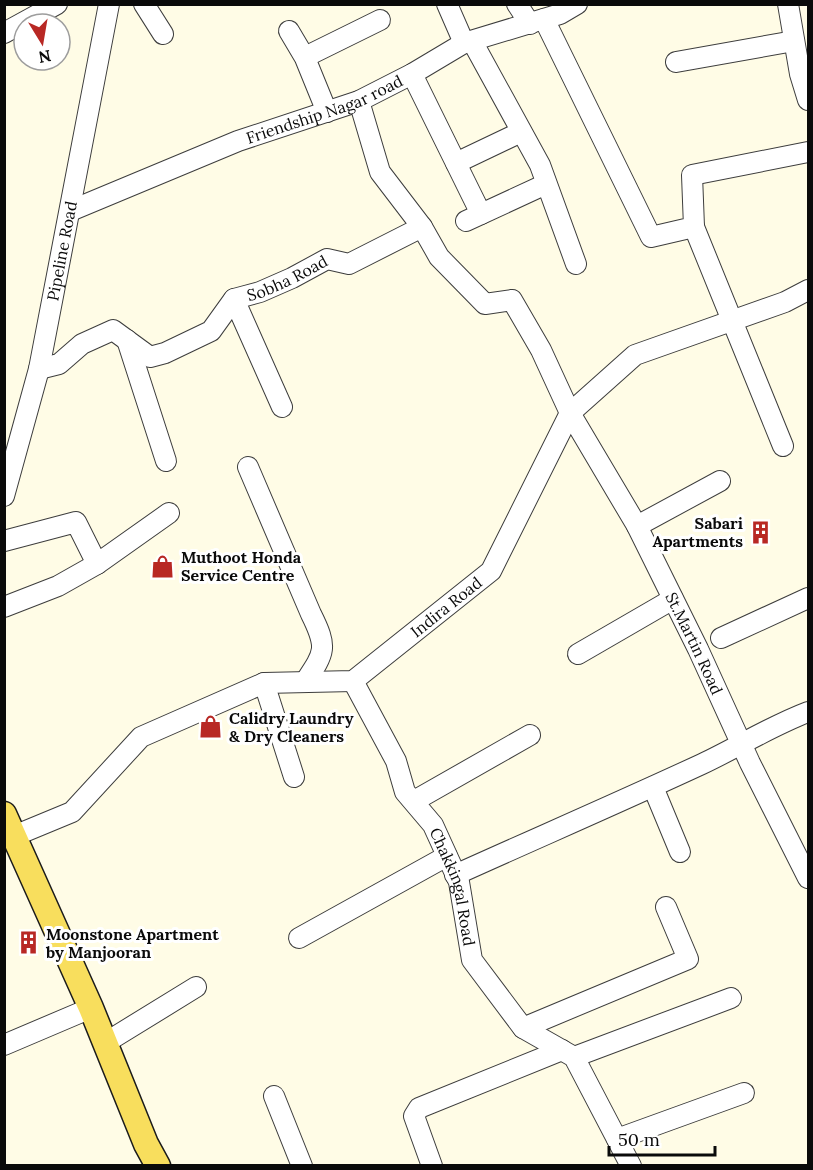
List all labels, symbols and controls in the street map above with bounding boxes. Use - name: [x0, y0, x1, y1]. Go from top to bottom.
- north arrow: [12, 12, 72, 72]
- text: N: [37, 46, 53, 68]
- street label: Friendship Nagar road: [243, 70, 406, 148]
- street label: Pipeline Road: [42, 199, 81, 302]
- street label: Sobha Road: [245, 250, 331, 305]
- place label: Sabari Apartments: [652, 513, 743, 551]
- building icon: Sabari Apartments: [748, 519, 774, 545]
- place label: Muthoot Honda Service Centre: [181, 547, 302, 585]
- shop icon: Muthoot Honda Service Centre: [150, 553, 176, 579]
- street label: Indira Road: [406, 572, 486, 641]
- street label: St.Martin Road: [661, 589, 728, 698]
- place label: Calidry Laundry & Dry Cleaners: [229, 708, 354, 746]
- shop icon: Calidry Laundry & Dry Cleaners: [198, 714, 224, 740]
- street label: Chakkingal Road: [426, 824, 480, 948]
- place label: Moonstone Apartment by Manjooran: [45, 924, 219, 962]
- building icon: Moonstone Apartment by Manjooran: [15, 930, 41, 956]
- scale bar: [609, 1119, 716, 1157]
- text: 50 m: [618, 1128, 660, 1151]

